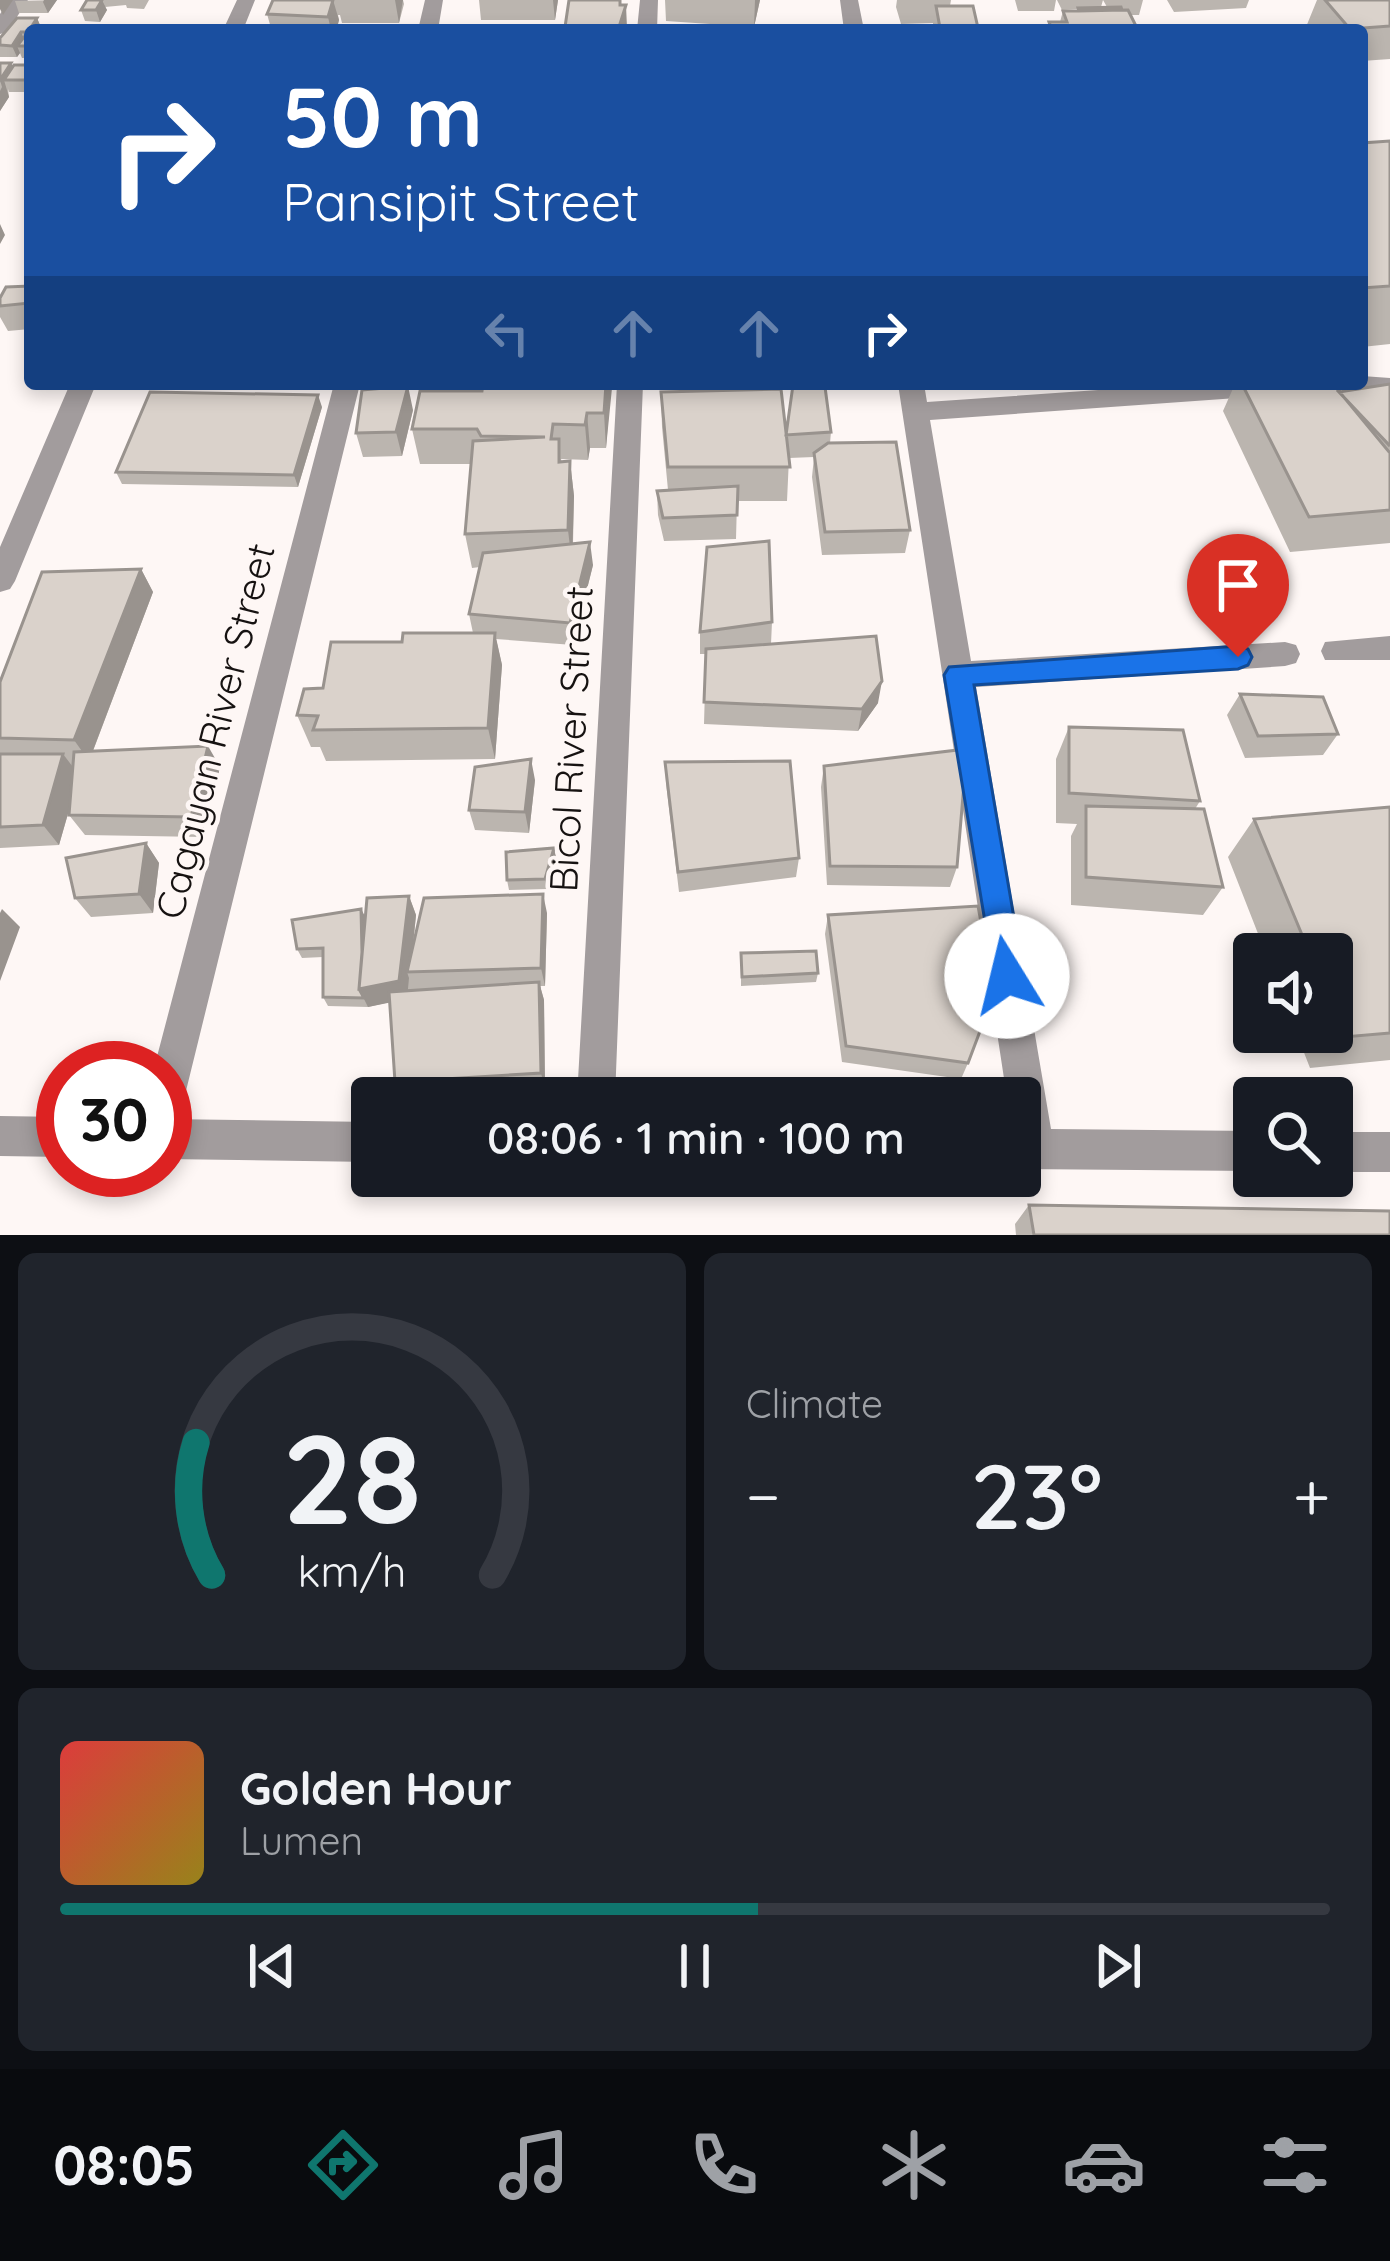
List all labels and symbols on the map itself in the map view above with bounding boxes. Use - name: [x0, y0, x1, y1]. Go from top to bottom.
- pin: [1187, 534, 1289, 657]
- street label: Cagayan River Street: [144, 538, 285, 924]
- street label: Bicol River Street: [538, 585, 603, 893]
- position arrow: [944, 913, 1070, 1039]
- speed limit sign: 30: [36, 1041, 192, 1197]

